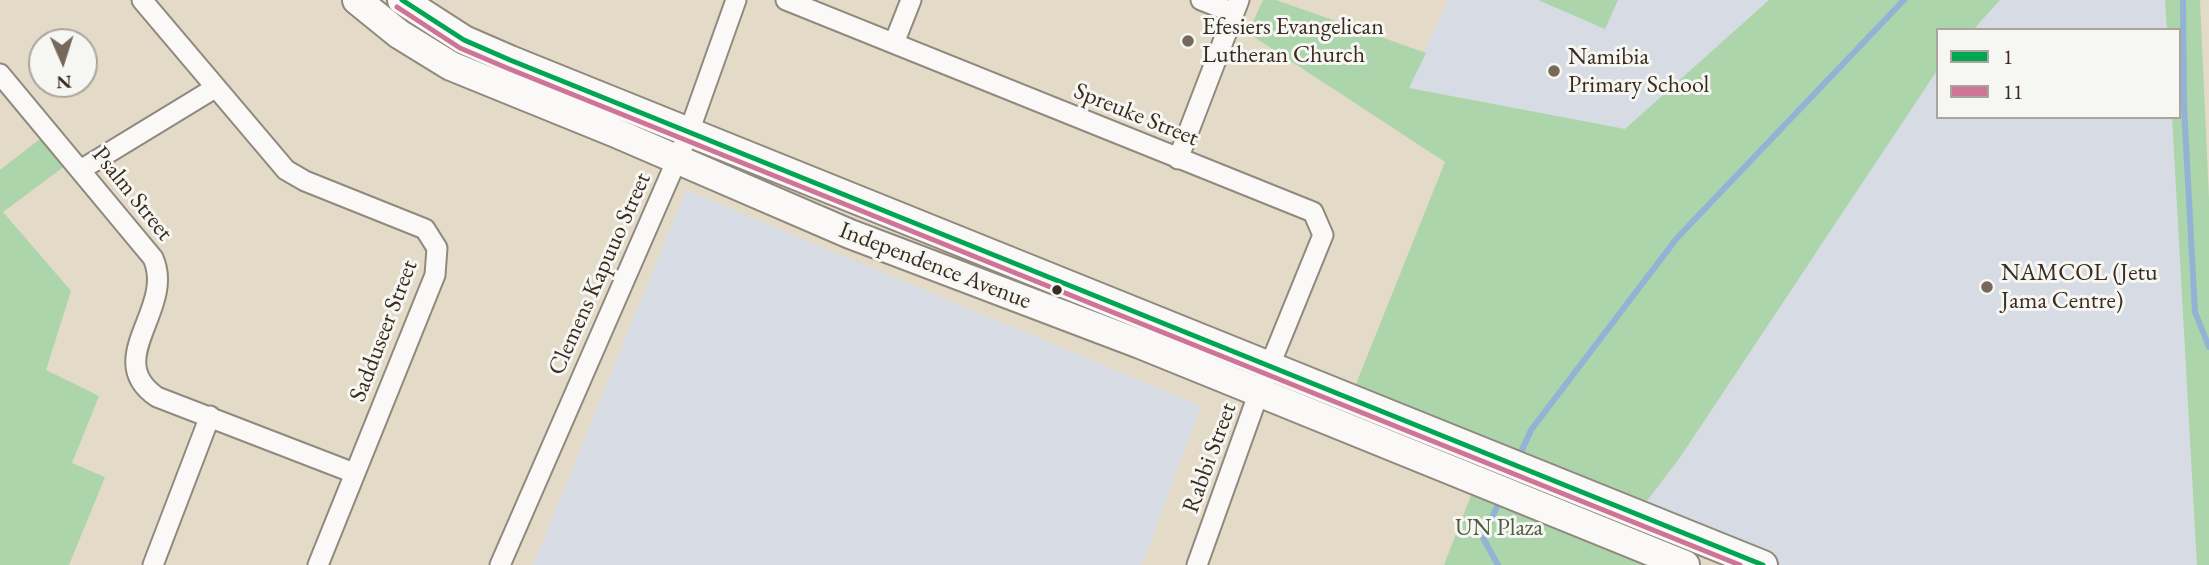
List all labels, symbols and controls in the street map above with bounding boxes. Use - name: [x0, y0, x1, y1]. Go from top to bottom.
- place label: Efesiers Evangelican Lutheran Church: [1202, 13, 1384, 69]
- north arrow: [28, 28, 98, 98]
- legend: [1936, 28, 2181, 119]
- marker: Efesiers Evangelican Lutheran Church: [1180, 33, 1196, 49]
- place label: Namibia Primary School: [1568, 43, 1709, 99]
- text: 1: [2003, 43, 2013, 70]
- marker: Namibia Primary School: [1546, 63, 1562, 79]
- text: N: [56, 70, 72, 95]
- street label: Spreuke Street: [1070, 77, 1202, 153]
- text: 11: [2003, 78, 2023, 105]
- street label: Psalm Street: [85, 141, 179, 247]
- street label: Clemens Kapuuo Street: [542, 168, 658, 380]
- street label: Independence Avenue: [835, 216, 1035, 316]
- street label: Sadduseer Street: [344, 256, 424, 406]
- place label: NAMCOL (Jetu Jama Centre): [2001, 259, 2158, 315]
- marker: NAMCOL (Jetu Jama Centre): [1979, 279, 1995, 295]
- unlabelled marker: [1050, 283, 1064, 297]
- street label: Rabbi Street: [1177, 399, 1243, 517]
- park label: UN Plaza: [1455, 514, 1543, 542]

